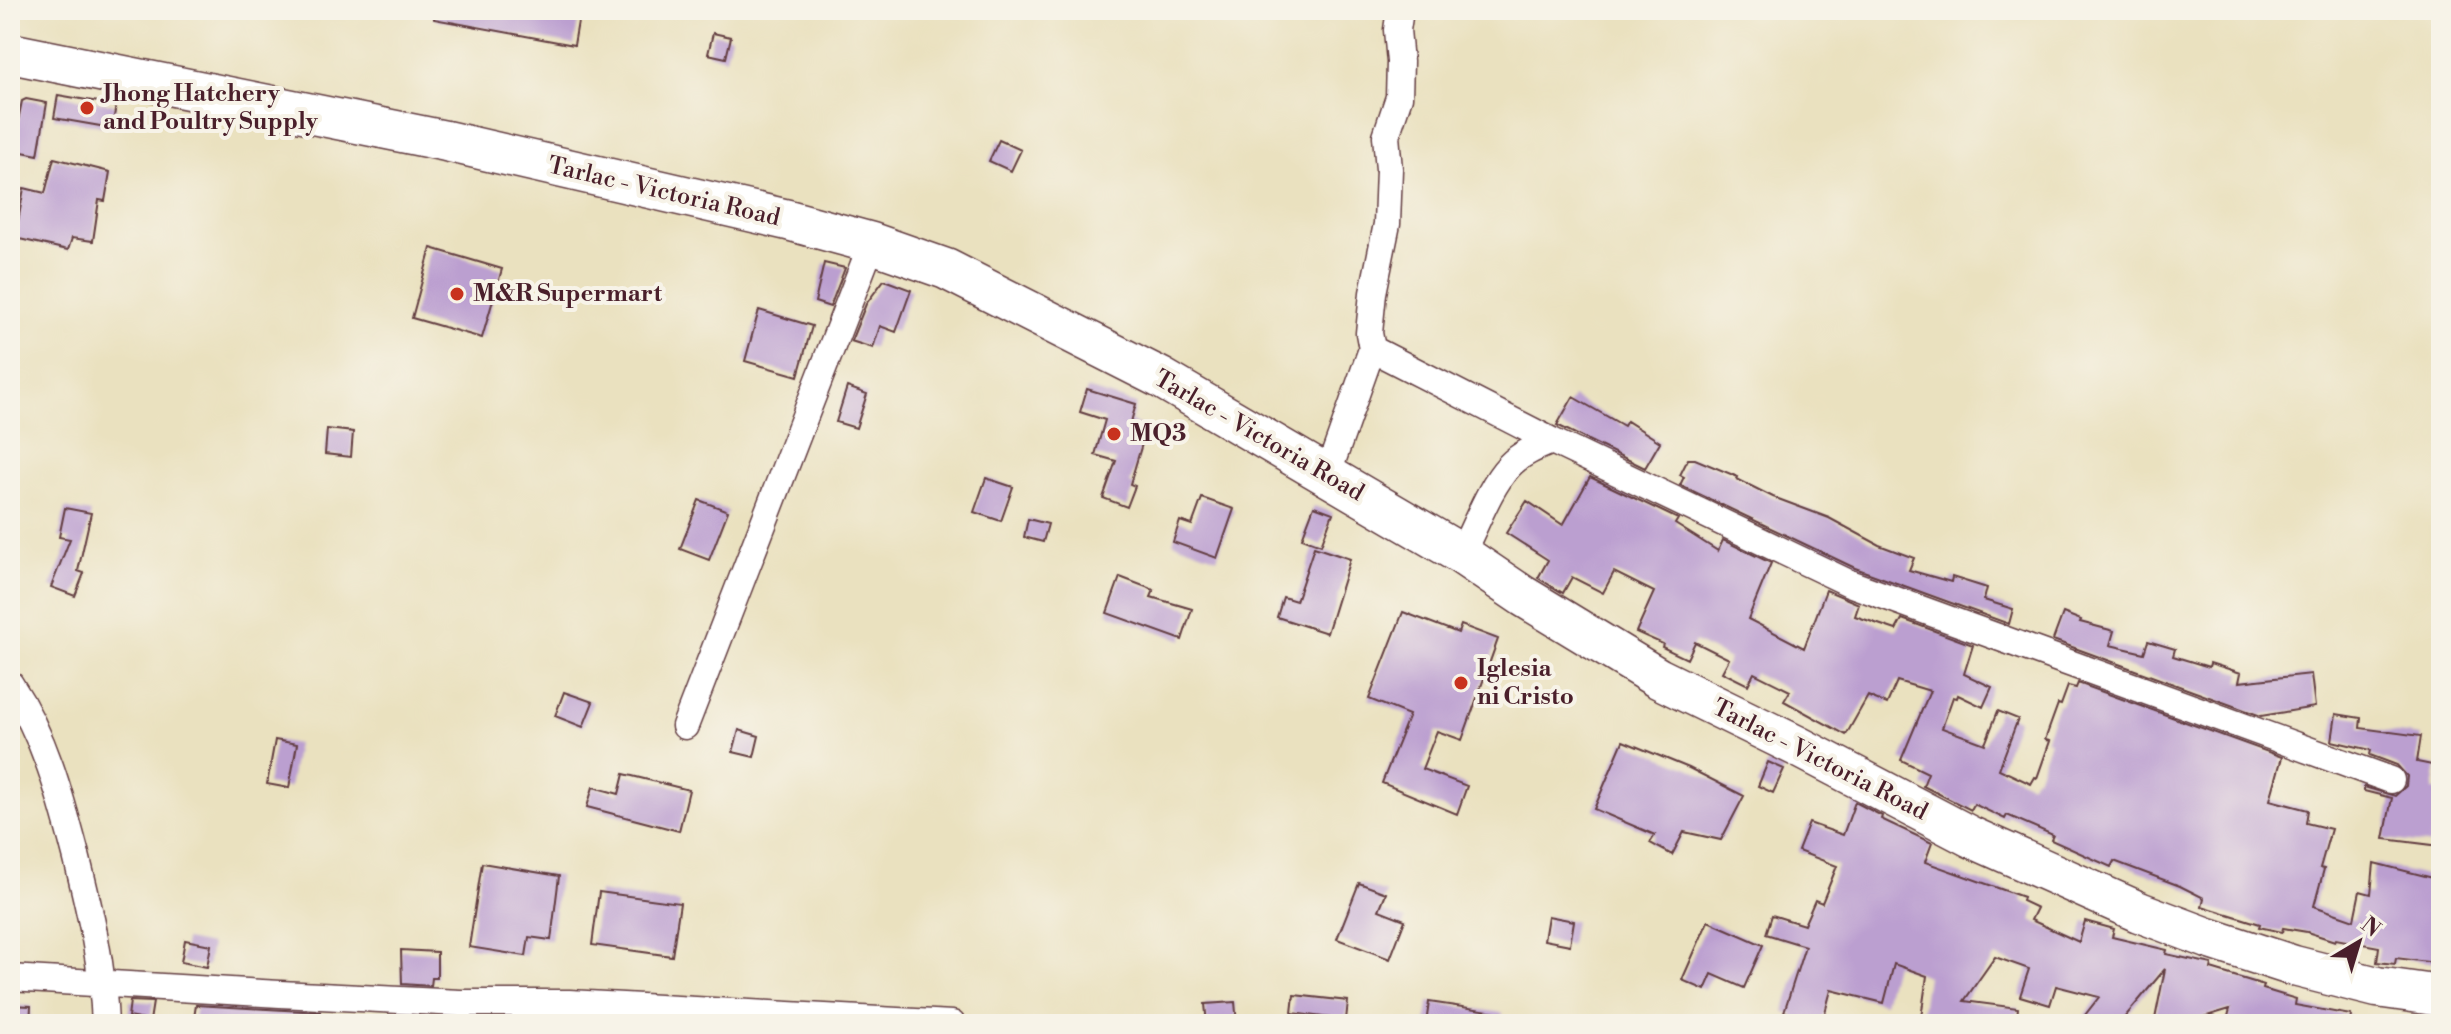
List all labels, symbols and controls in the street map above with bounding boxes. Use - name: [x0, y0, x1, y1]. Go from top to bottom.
- place label: Jhong Hatchery and Poultry Supply: [100, 79, 319, 137]
- marker: Jhong Hatchery and Poultry Supply: [78, 99, 96, 117]
- street label: Tarlac - Victoria Road: [545, 151, 783, 233]
- place label: M&R Supermart: [473, 279, 662, 309]
- marker: M&R Supermart: [448, 285, 466, 303]
- street label: Tarlac - Victoria Road: [1149, 364, 1370, 509]
- place label: MQ3: [1130, 419, 1186, 449]
- marker: MQ3: [1105, 425, 1123, 443]
- place label: Iglesia ni Cristo: [1477, 654, 1574, 712]
- marker: Iglesia ni Cristo: [1452, 674, 1470, 692]
- street label: Tarlac - Victoria Road: [1707, 693, 1933, 827]
- north arrow: [2319, 902, 2399, 982]
- text: N: [2355, 911, 2386, 944]

